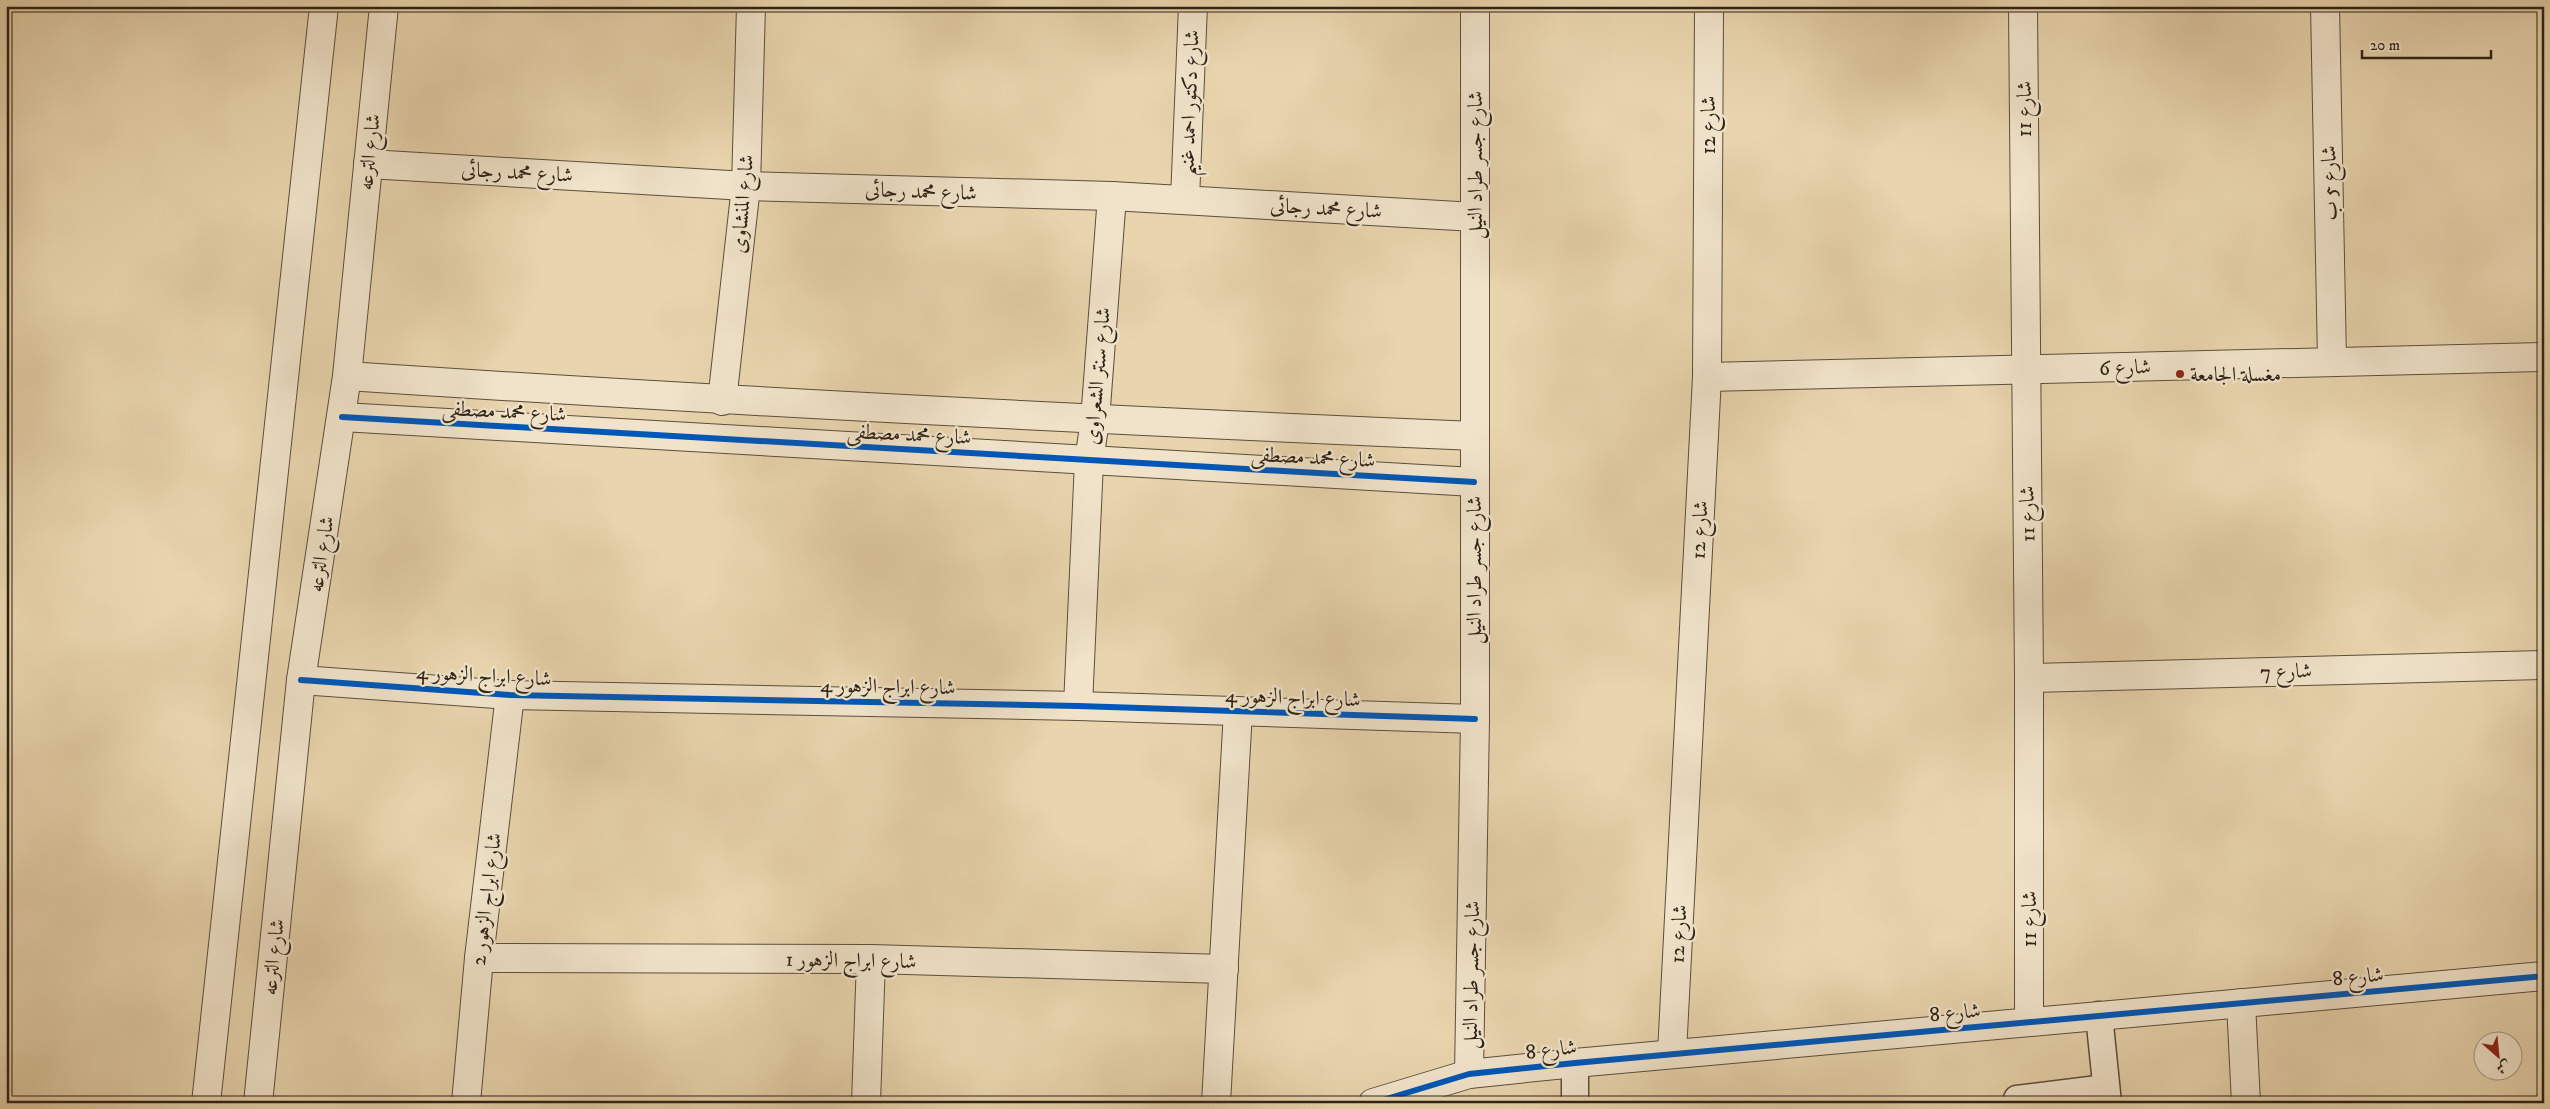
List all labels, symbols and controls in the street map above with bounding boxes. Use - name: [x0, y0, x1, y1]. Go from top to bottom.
- scale bar: [2362, 28, 2491, 60]
- street label: شارع دكتور احمد غنيم: [1174, 29, 1213, 177]
- text: 20 m: [2370, 36, 2400, 55]
- street label: شارع 11: [2012, 81, 2042, 137]
- street label: شارع جسر طراد النيل: [1463, 91, 1493, 239]
- street label: شارع 12: [1696, 96, 1726, 155]
- street label: شارع الترعه: [353, 113, 391, 192]
- street label: شارع 5 ب: [2316, 145, 2348, 221]
- street label: شارع المنشاوى: [726, 154, 764, 255]
- street label: شارع محمد رجائى: [460, 157, 574, 193]
- street label: شارع محمد رجائى: [864, 177, 977, 211]
- street label: شارع محمد رجائى: [1269, 193, 1383, 229]
- street label: شارع سنتر الشعراوى: [1079, 306, 1121, 446]
- street label: شارع 6: [2099, 354, 2152, 386]
- place label: مغسلة الجامعة: [2190, 362, 2281, 388]
- marker: مغسلة الجامعة: [2174, 368, 2186, 380]
- street label: شارع محمد مصطفى: [441, 396, 567, 432]
- street label: شارع محمد مصطفى: [846, 419, 972, 455]
- street label: شارع محمد مصطفى: [1250, 442, 1376, 478]
- street label: شارع 11: [2015, 485, 2045, 542]
- street label: شارع جسر طراد النيل: [1462, 496, 1492, 644]
- street label: شارع 12: [1685, 500, 1719, 560]
- street label: شارع الترعه: [303, 514, 345, 595]
- street label: شارع 7: [2260, 658, 2313, 690]
- street label: شارع ابراج الزهور 4: [415, 659, 552, 698]
- street label: شارع ابراج الزهور 4: [820, 673, 956, 706]
- street label: شارع ابراج الزهور 4: [1225, 683, 1361, 718]
- street label: شارع ابراج الزهور 2: [466, 831, 513, 968]
- street label: شارع 11: [2017, 891, 2047, 947]
- street label: شارع جسر طراد النيل: [1458, 901, 1490, 1050]
- street label: شارع 12: [1664, 904, 1698, 964]
- street label: شارع الترعه: [257, 918, 295, 997]
- street label: شارع ابراج الزهور 1: [785, 947, 917, 980]
- street label: شارع 8: [2331, 962, 2385, 996]
- street label: شارع 8: [1928, 998, 1982, 1032]
- north arrow: [2472, 1032, 2522, 1082]
- street label: شارع 8: [1524, 1034, 1578, 1070]
- text: ش: [2493, 1056, 2514, 1078]

